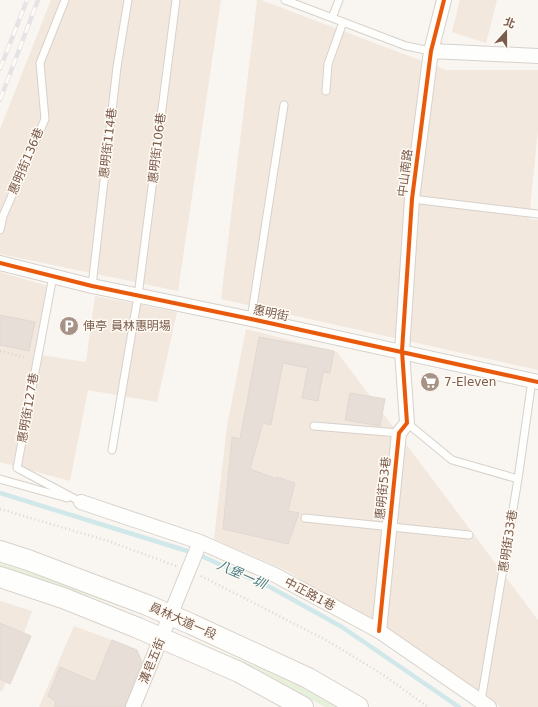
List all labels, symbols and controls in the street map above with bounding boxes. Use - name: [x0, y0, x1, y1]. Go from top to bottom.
- north arrow: [486, 12, 526, 52]
- text: 北: [502, 15, 517, 31]
- street label: 惠明街114巷: [97, 107, 119, 179]
- street label: 惠明街106巷: [146, 112, 168, 184]
- street label: 惠明街136巷: [6, 126, 46, 196]
- street label: 中山南路: [395, 148, 415, 198]
- street label: 惠明街: [252, 302, 290, 324]
- parking icon: 俥亭 員林惠明場: [58, 315, 80, 337]
- place label: 俥亭 員林惠明場: [83, 319, 171, 333]
- supermarket icon: 7-Eleven: [419, 371, 441, 393]
- street label: 惠明街127巷: [15, 372, 41, 444]
- place label: 7-Eleven: [444, 375, 496, 389]
- street label: 惠明街53巷: [373, 456, 393, 520]
- street label: 惠明街33巷: [496, 509, 520, 573]
- water label: 八堡一圳: [215, 557, 270, 593]
- street label: 中正路1巷: [282, 575, 338, 613]
- street label: 員林大道一段: [147, 600, 219, 642]
- street label: 溝皂五街: [137, 636, 167, 686]

